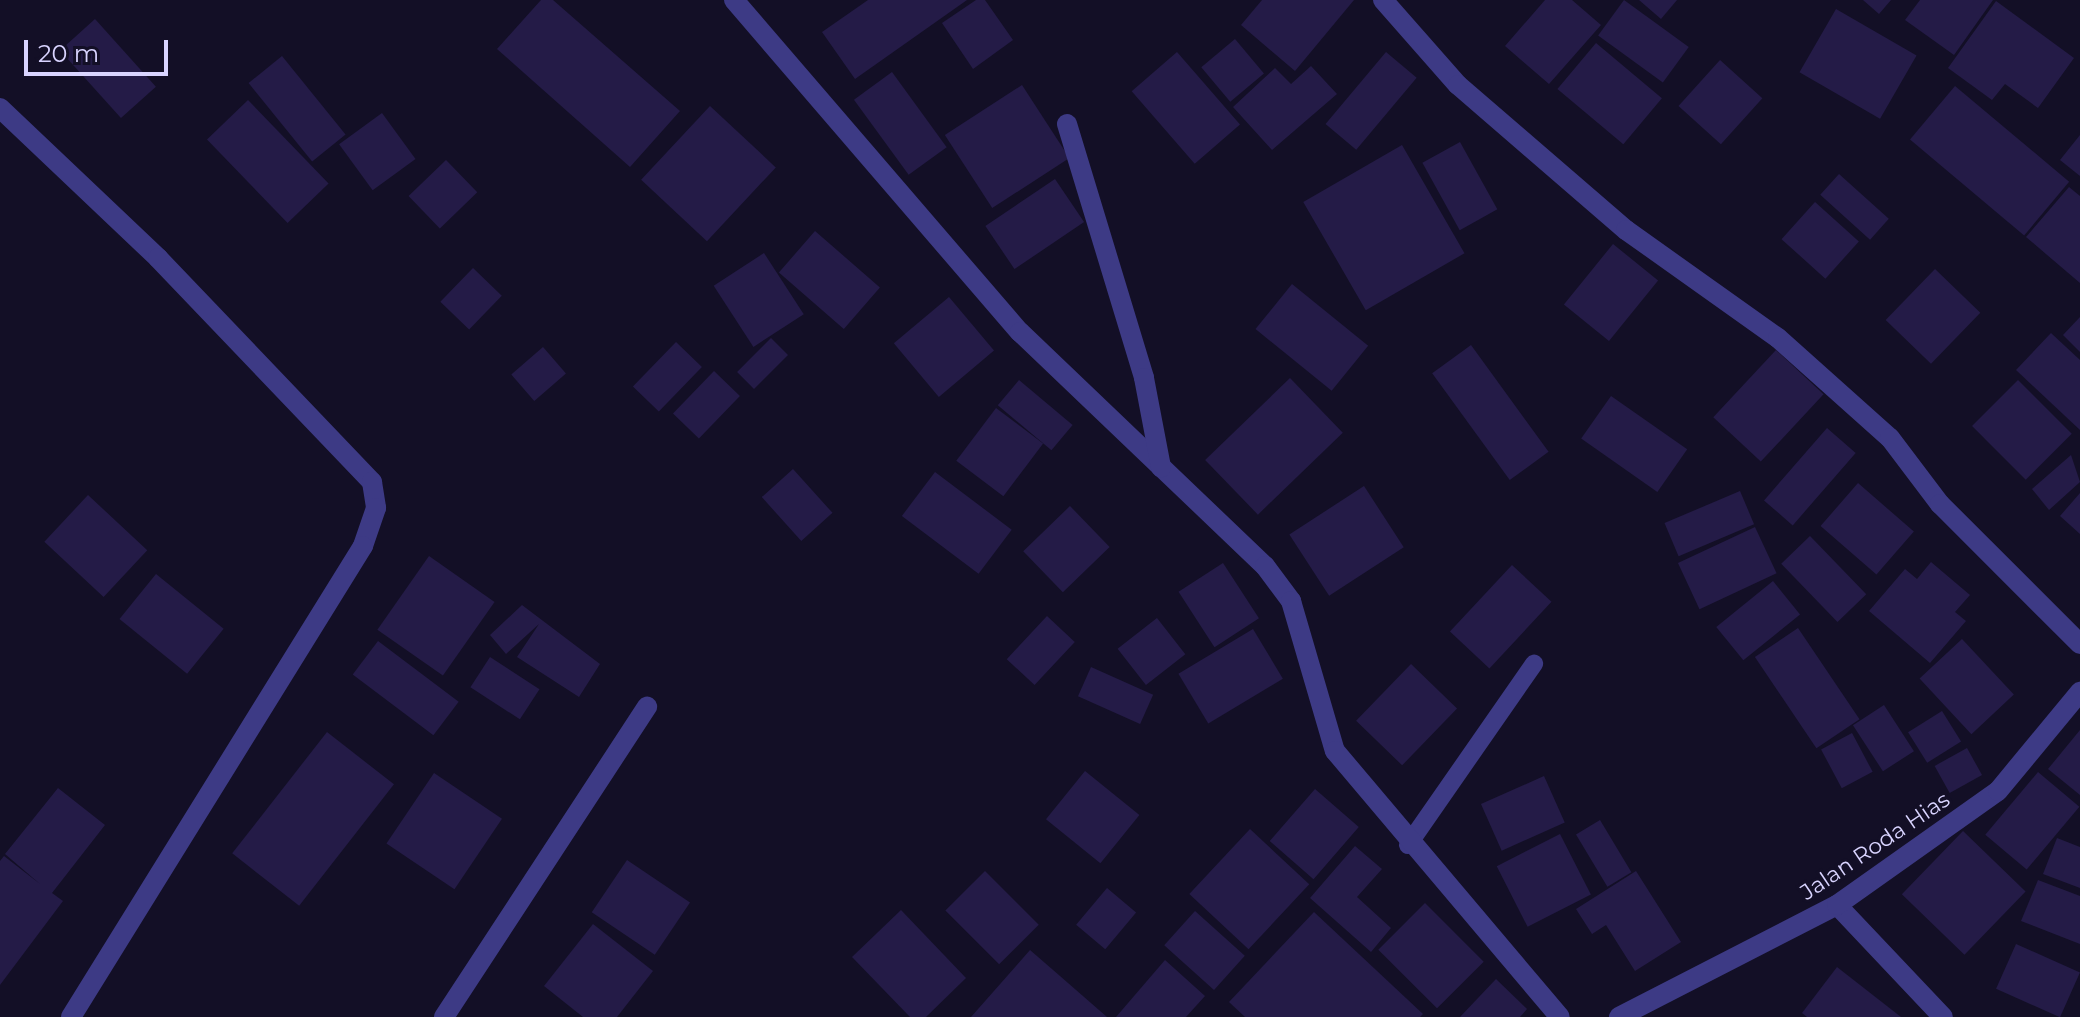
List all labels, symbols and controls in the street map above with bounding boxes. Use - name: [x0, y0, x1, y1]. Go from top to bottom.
- scale bar: [28, 24, 172, 74]
- text: 20 m: [38, 39, 99, 68]
- street label: Jalan Roda Hias: [1795, 786, 1955, 906]

